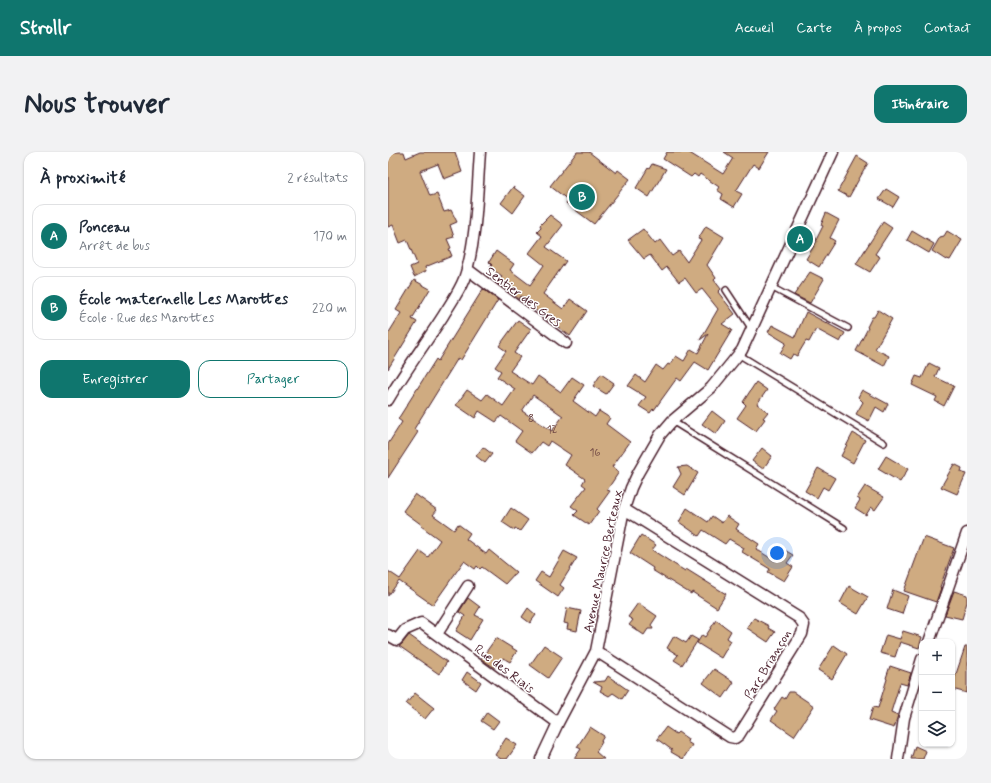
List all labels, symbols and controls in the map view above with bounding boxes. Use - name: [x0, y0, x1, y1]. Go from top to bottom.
- text: Strollr: [20, 16, 71, 41]
- text: Accueil: [735, 19, 774, 37]
- text: Carte: [796, 19, 832, 37]
- text: À propos: [854, 19, 902, 37]
- text: Contact: [924, 19, 971, 37]
- button: Itinéraire: [874, 85, 967, 123]
- text: Nous trouver: [24, 86, 169, 123]
- text: À proximité: [40, 167, 125, 189]
- text: 2 résultats: [287, 170, 348, 187]
- pin: B: [569, 182, 595, 212]
- text: Ponceau: [79, 218, 129, 238]
- pin: A: [787, 224, 813, 254]
- text: A: [50, 228, 58, 245]
- text: 170 m: [313, 228, 347, 245]
- text: Arrêt de bus: [79, 238, 150, 255]
- street label: Sentier des Gres: [482, 263, 564, 331]
- text: École maternelle Les Marottes: [79, 290, 288, 310]
- text: B: [50, 300, 58, 317]
- text: 220 m: [312, 300, 347, 317]
- text: École · Rue des Marottes: [79, 310, 214, 327]
- button: Enregistrer: [40, 360, 190, 398]
- button: Partager: [198, 360, 348, 398]
- house number: 8: [528, 412, 534, 426]
- house number: 12: [547, 423, 558, 437]
- house number: 16: [590, 446, 601, 460]
- street label: Avenue Maurice Berteaux: [580, 488, 627, 634]
- your location: [767, 543, 787, 563]
- street label: Parc Briançon: [741, 627, 796, 703]
- map controls: [919, 639, 955, 747]
- button: +: [919, 639, 955, 675]
- street label: Rue des Riais: [471, 641, 538, 698]
- button: −: [919, 675, 955, 711]
- button: layers: [919, 711, 955, 747]

